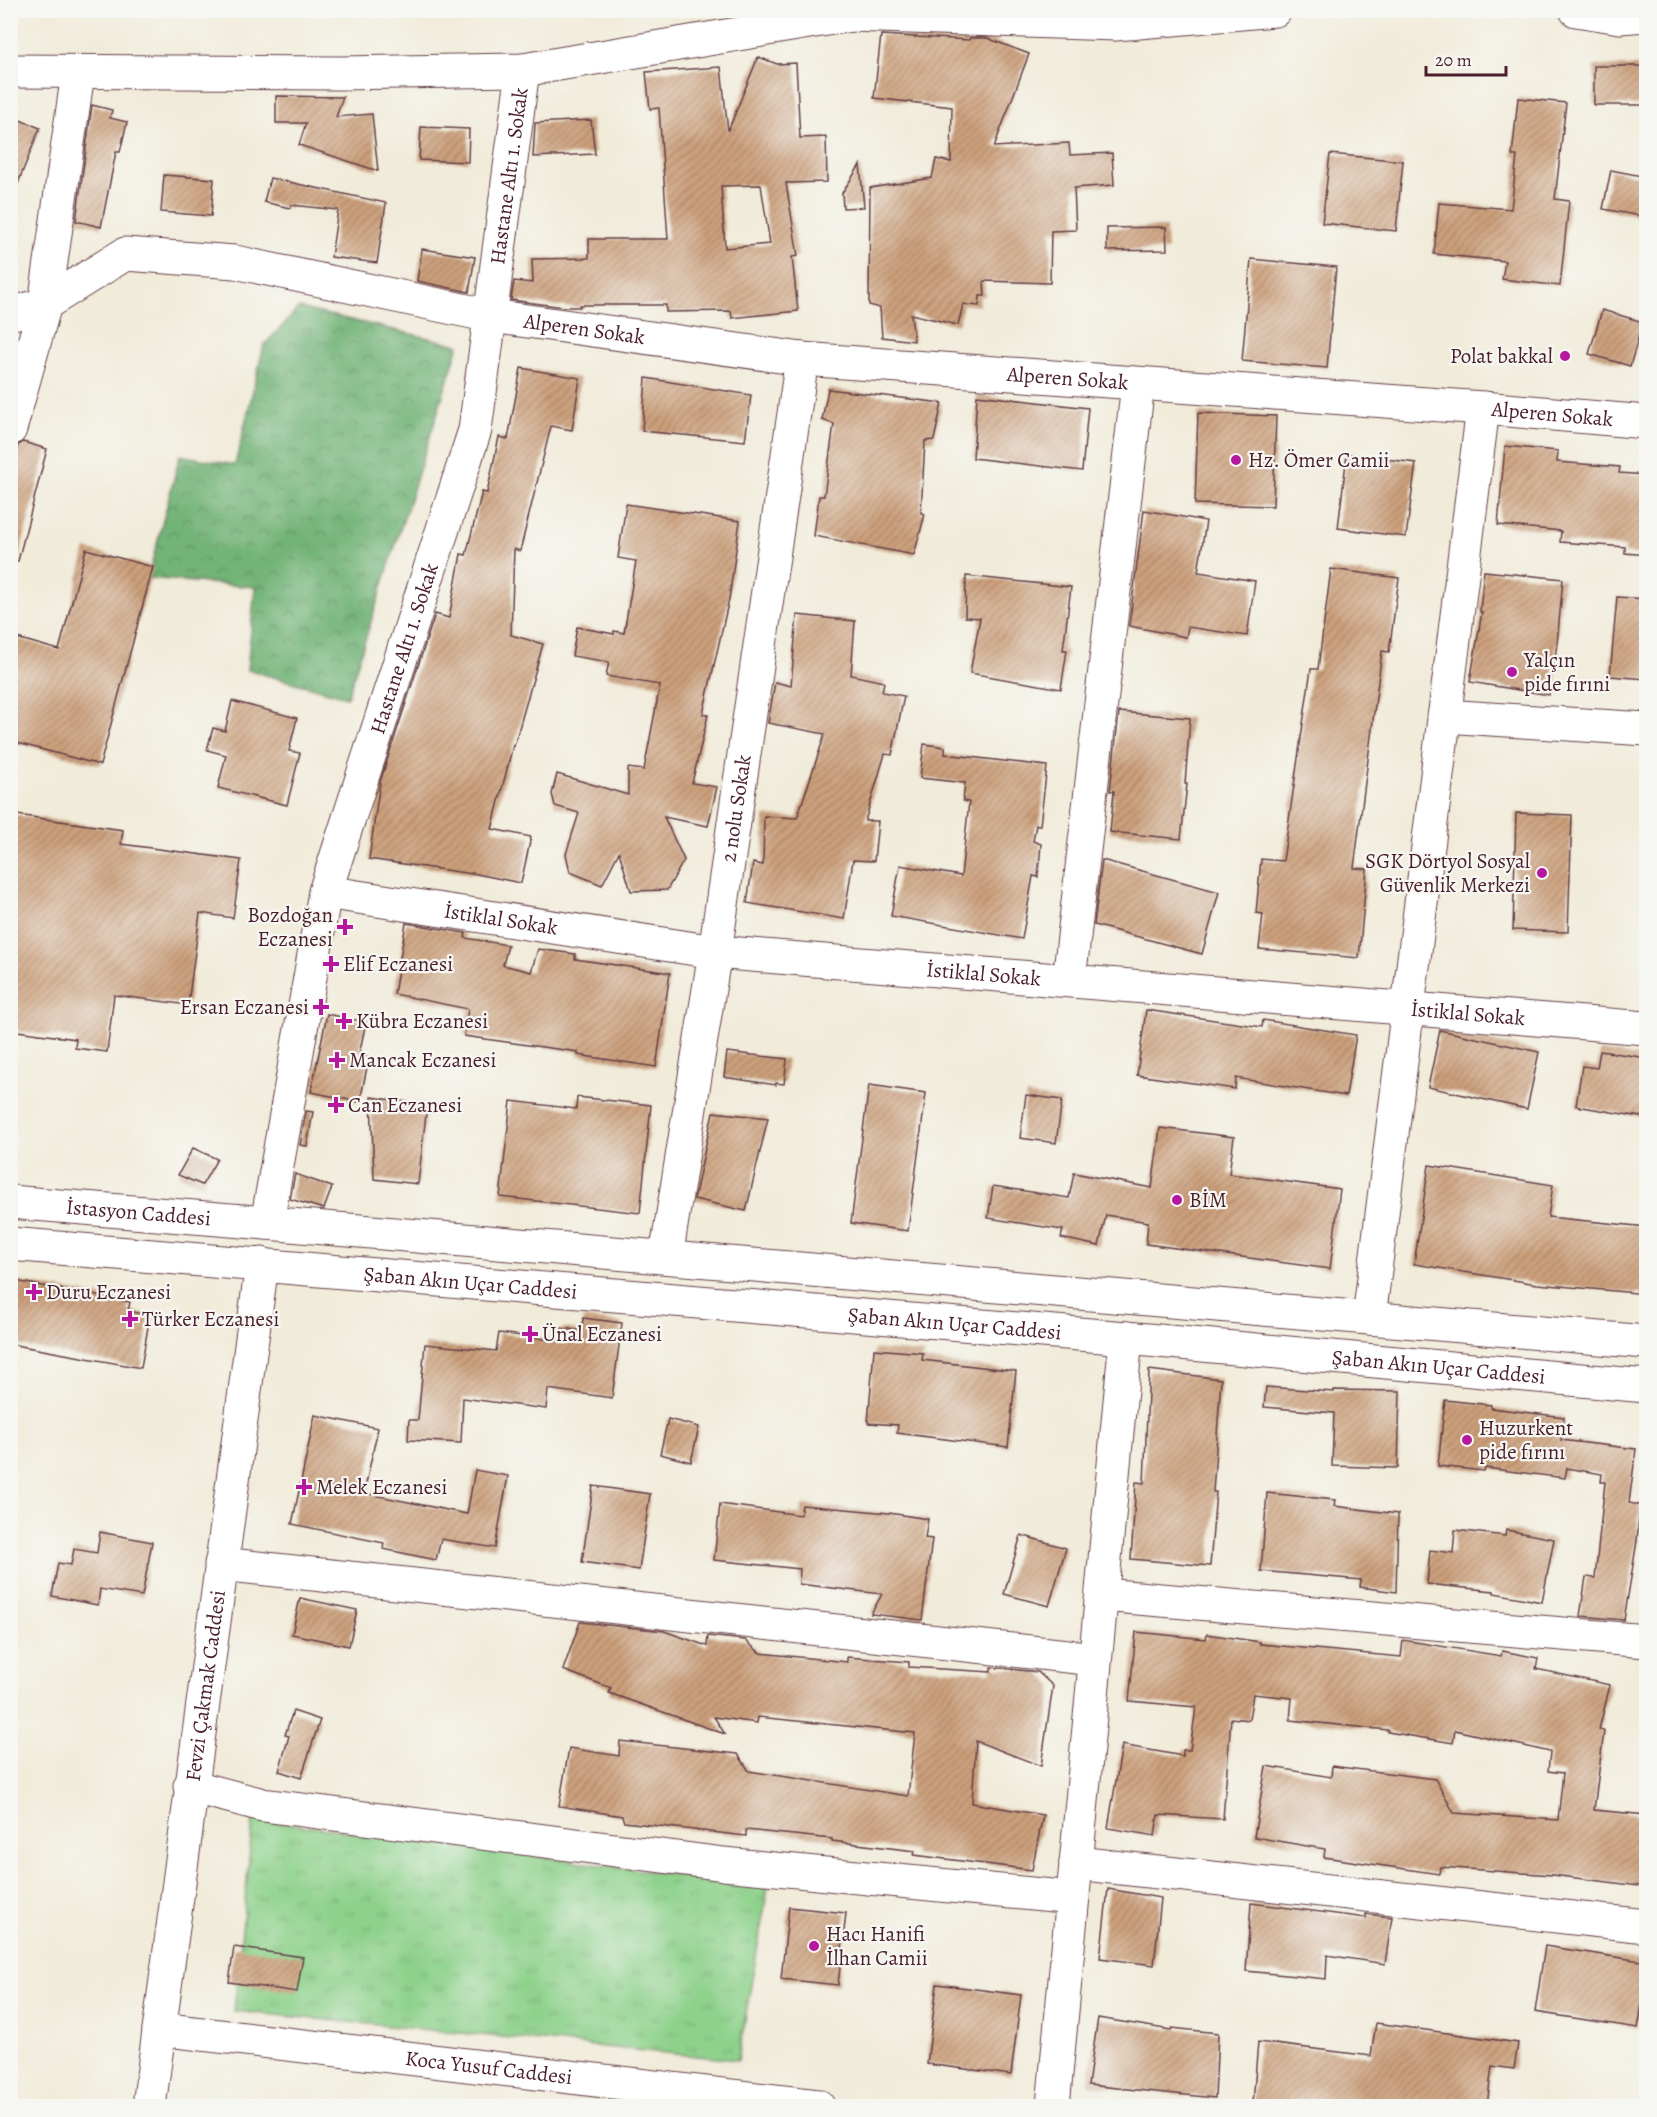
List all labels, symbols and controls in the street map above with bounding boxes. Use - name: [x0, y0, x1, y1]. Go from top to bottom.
- scale bar: [1426, 39, 1506, 77]
- text: 20 m: [1435, 48, 1472, 72]
- street label: Hastane Altı 1. Sokak: [483, 85, 535, 266]
- street label: Alperen Sokak: [521, 307, 647, 351]
- place label: Polat bakkal: [1450, 342, 1553, 370]
- marker: Polat bakkal: [1558, 349, 1572, 363]
- street label: Alperen Sokak: [1005, 360, 1130, 396]
- street label: Alperen Sokak: [1489, 395, 1615, 433]
- place label: Hz. Ömer Camii: [1248, 446, 1390, 474]
- marker: Hz. Ömer Camii: [1229, 453, 1243, 467]
- street label: Hastane Altı 1. Sokak: [363, 559, 445, 738]
- place label: Yalçın pide fırıni: [1523, 646, 1610, 698]
- marker: Yalçın pide fırıni: [1505, 665, 1519, 679]
- street label: 2 nolu Sokak: [714, 752, 758, 864]
- place label: SGK Dörtyol Sosyal Güvenlik Merkezi: [1365, 847, 1530, 899]
- marker: SGK Dörtyol Sosyal Güvenlik Merkezi: [1535, 866, 1549, 880]
- street label: İstiklal Sokak: [442, 897, 560, 942]
- place label: Bozdoğan Eczanesi: [247, 901, 333, 953]
- marker: Bozdoğan Eczanesi: [338, 920, 352, 934]
- place label: Elif Eczanesi: [343, 950, 453, 978]
- street label: İstiklal Sokak: [925, 955, 1042, 993]
- marker: Elif Eczanesi: [324, 957, 338, 971]
- place label: Ersan Eczanesi: [180, 993, 309, 1021]
- street label: İstiklal Sokak: [1410, 995, 1527, 1032]
- marker: Ersan Eczanesi: [314, 1000, 328, 1014]
- place label: Kübra Eczanesi: [356, 1007, 488, 1035]
- marker: Kübra Eczanesi: [337, 1014, 351, 1028]
- place label: Mancak Eczanesi: [349, 1046, 497, 1074]
- marker: Mancak Eczanesi: [330, 1053, 344, 1067]
- place label: Can Eczanesi: [348, 1091, 462, 1119]
- marker: Can Eczanesi: [329, 1098, 343, 1112]
- place label: BİM: [1189, 1186, 1227, 1214]
- street label: İstasyon Caddesi: [65, 1193, 212, 1232]
- marker: BİM: [1170, 1193, 1184, 1207]
- street label: Şaban Akın Uçar Caddesi: [362, 1260, 578, 1306]
- place label: Duru Eczanesi: [46, 1278, 171, 1306]
- marker: Duru Eczanesi: [27, 1285, 41, 1299]
- street label: Şaban Akın Uçar Caddesi: [847, 1301, 1063, 1347]
- place label: Türker Eczanesi: [142, 1305, 279, 1333]
- marker: Türker Eczanesi: [123, 1312, 137, 1326]
- place label: Ünal Eczanesi: [542, 1320, 662, 1348]
- marker: Ünal Eczanesi: [523, 1327, 537, 1341]
- street label: Şaban Akın Uçar Caddesi: [1331, 1343, 1547, 1391]
- place label: Huzurkent pide fırını: [1479, 1414, 1573, 1466]
- marker: Huzurkent pide fırını: [1460, 1433, 1474, 1447]
- place label: Melek Eczanesi: [316, 1473, 447, 1501]
- marker: Melek Eczanesi: [297, 1480, 311, 1494]
- street label: Fevzi Çakmak Caddesi: [179, 1588, 232, 1783]
- place label: Hacı Hanifi İlhan Camii: [826, 1920, 928, 1972]
- marker: Hacı Hanifi İlhan Camii: [807, 1939, 821, 1953]
- street label: Koca Yusuf Caddesi: [404, 2044, 574, 2091]

